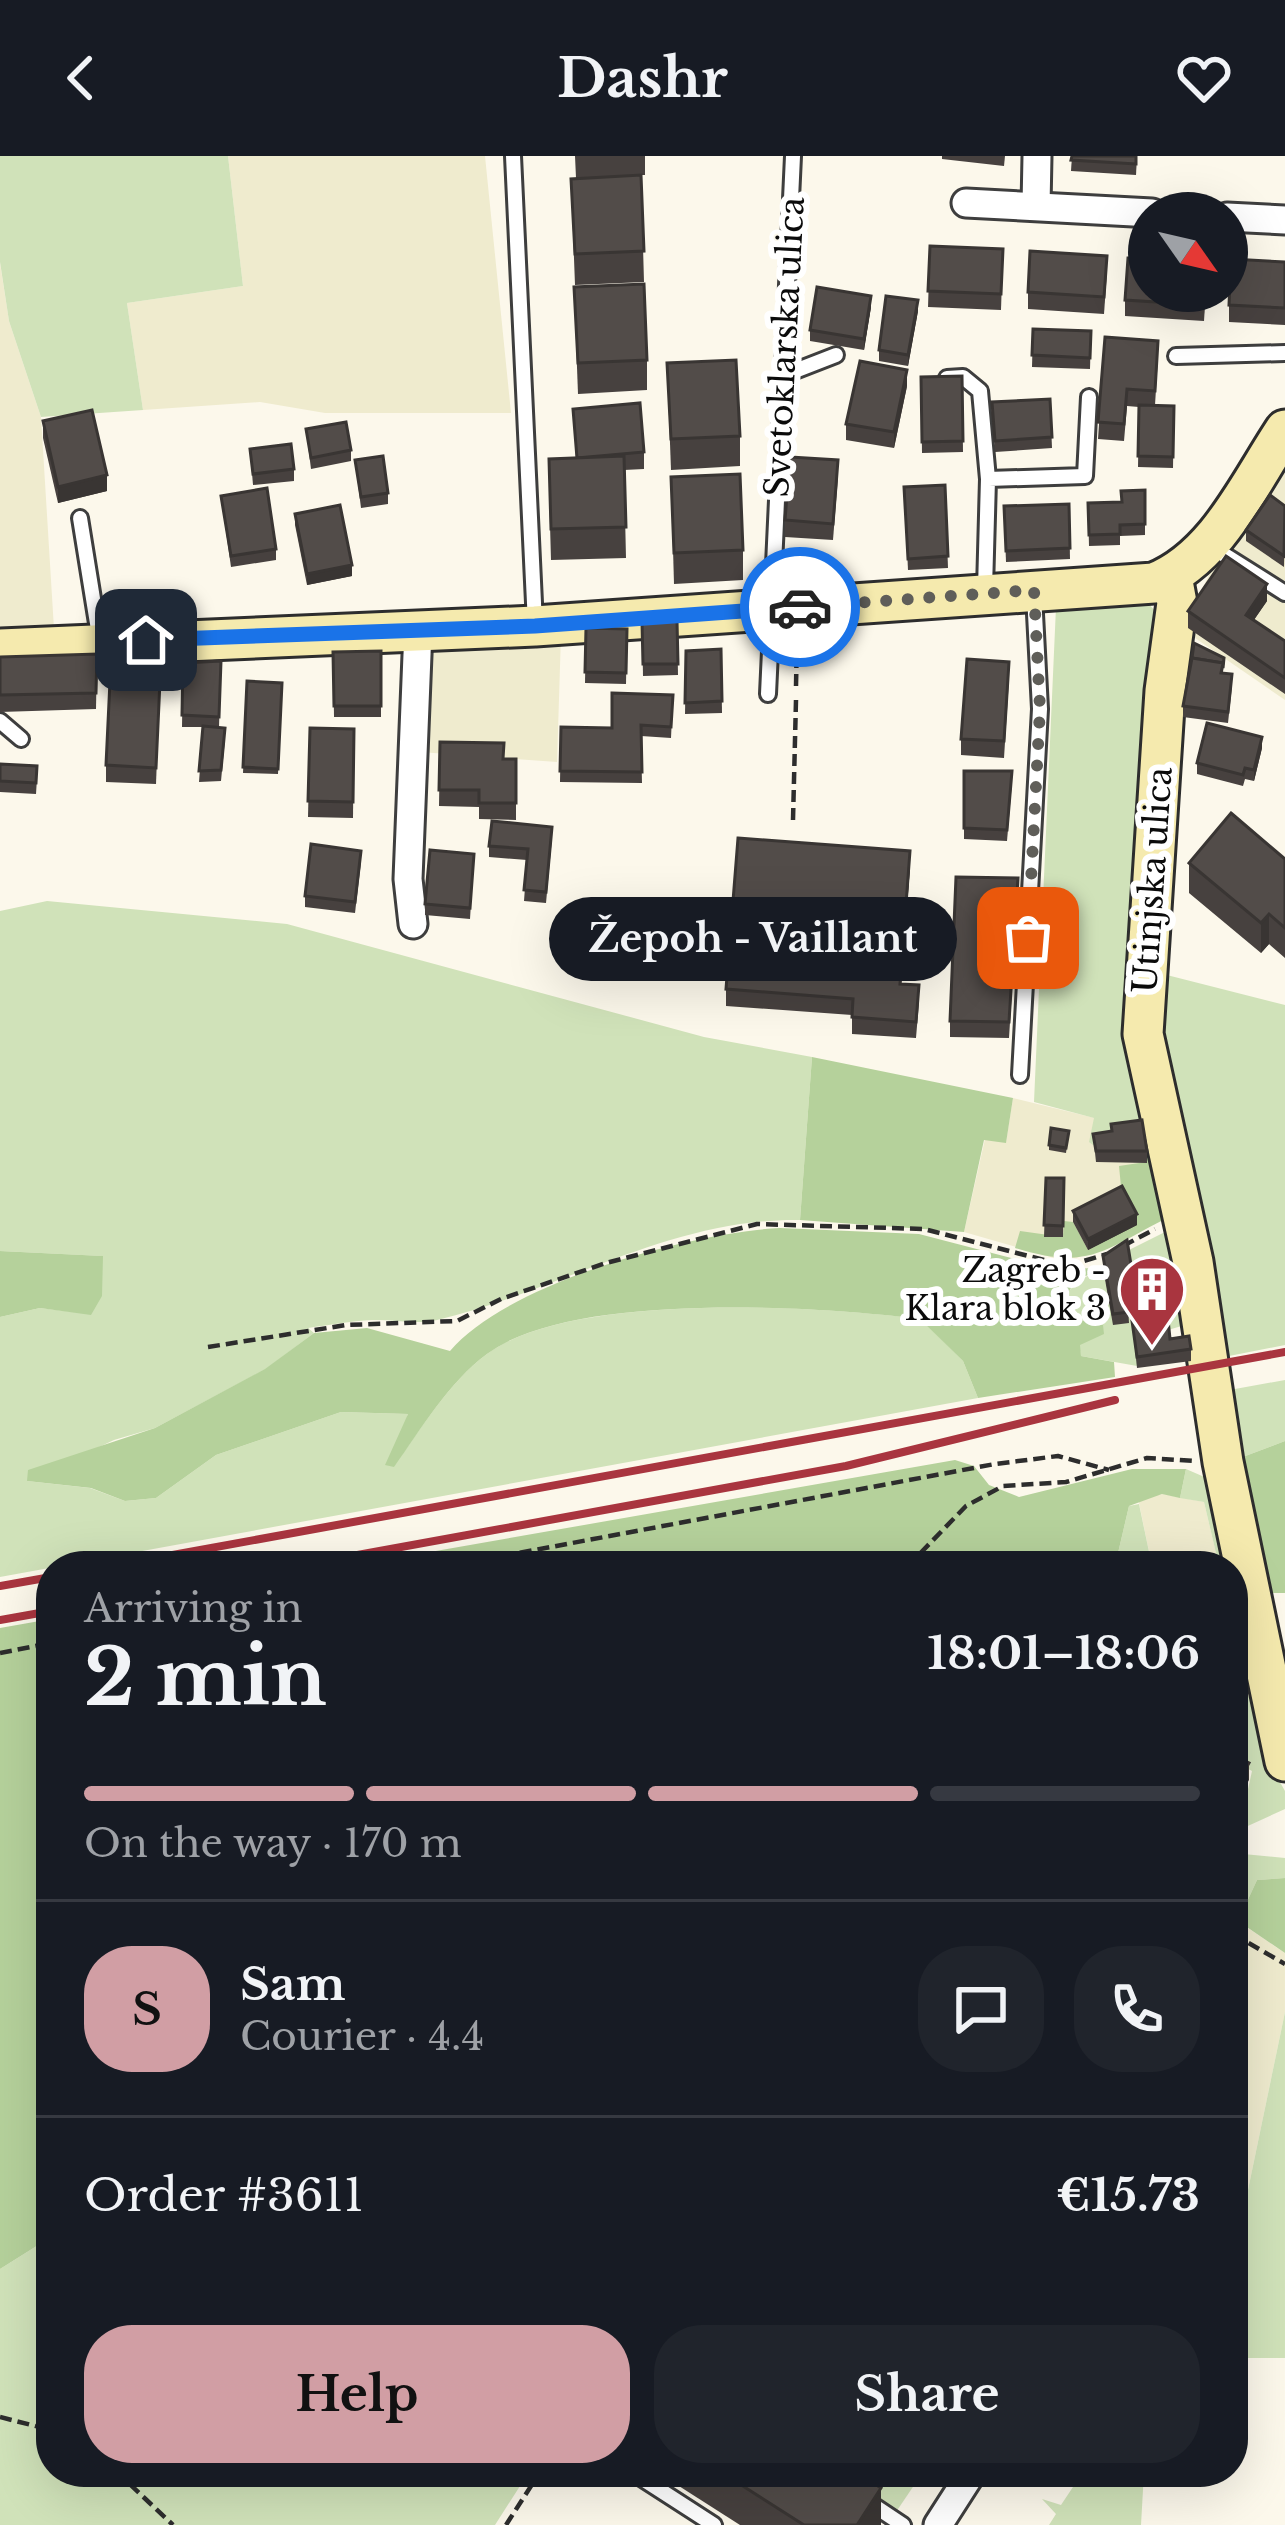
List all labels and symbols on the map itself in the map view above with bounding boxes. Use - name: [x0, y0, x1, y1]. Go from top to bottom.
- north arrow: [1128, 192, 1248, 312]
- street label: Svetoklarska ulica: [756, 195, 813, 498]
- courier: [740, 547, 860, 667]
- pin: [95, 589, 197, 691]
- street label: Utinjska ulica: [1124, 765, 1181, 995]
- pin: [977, 887, 1079, 989]
- callout: Žepoh - Vaillant: [548, 896, 956, 980]
- place label: Zagreb - Klara blok 3: [905, 1250, 1106, 1329]
- building icon: Zagreb - Klara blok 3: [1117, 1254, 1187, 1348]

